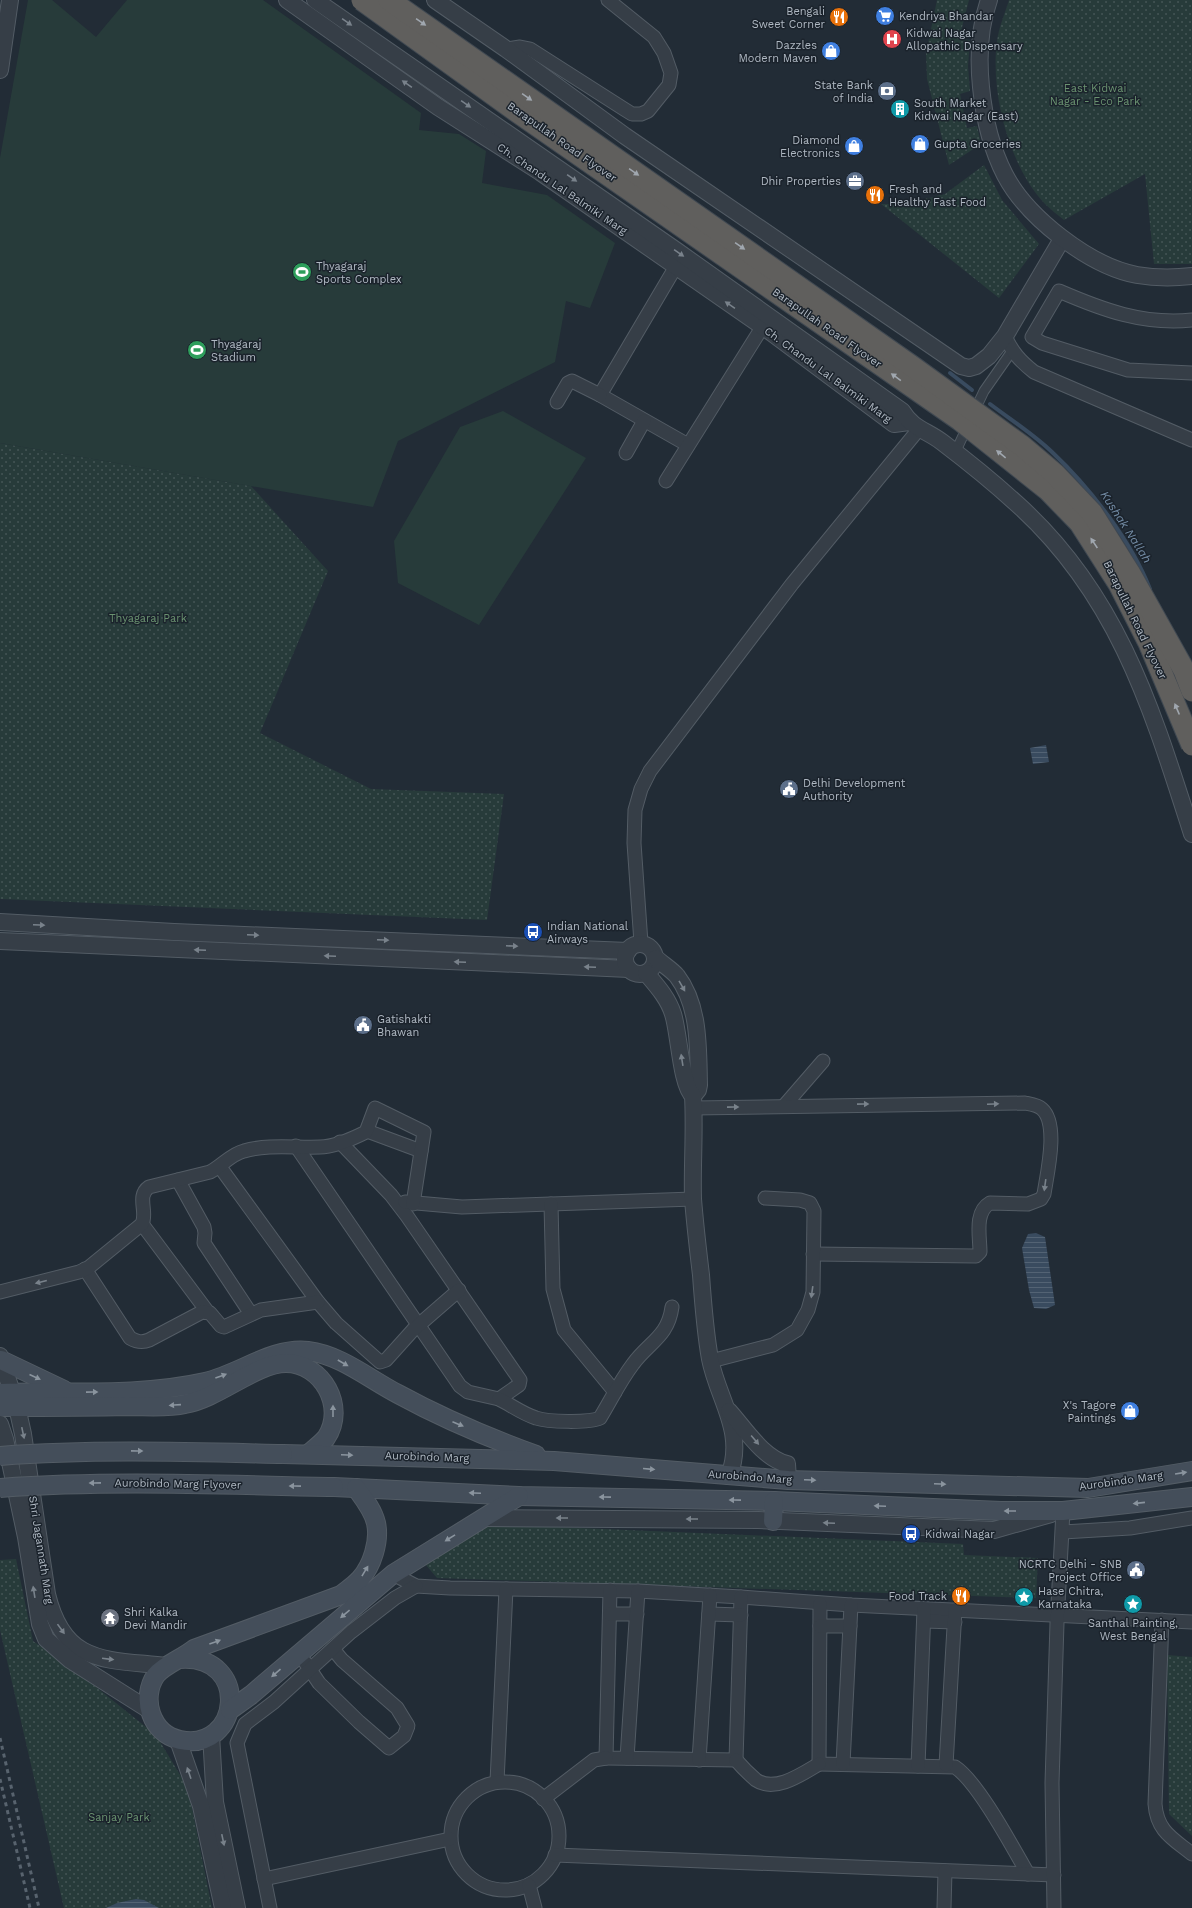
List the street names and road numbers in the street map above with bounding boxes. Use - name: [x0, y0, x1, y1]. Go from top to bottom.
- street label: Barapullah Road Flyover: [505, 99, 620, 185]
- street label: Ch. Chandu Lal Balmiki Marg: [494, 141, 630, 238]
- street label: Barapullah Road Flyover: [770, 285, 885, 371]
- street label: Ch. Chandu Lal Balmiki Marg: [762, 324, 894, 426]
- street label: Barapullah Road Flyover: [1101, 559, 1170, 682]
- street label: Aurobindo Marg: [385, 1449, 470, 1465]
- street label: Aurobindo Marg: [707, 1468, 793, 1486]
- street label: Aurobindo Marg: [1078, 1469, 1164, 1493]
- street label: Aurobindo Marg Flyover: [115, 1476, 242, 1492]
- street label: Shri Jagannath Marg: [26, 1495, 56, 1605]

